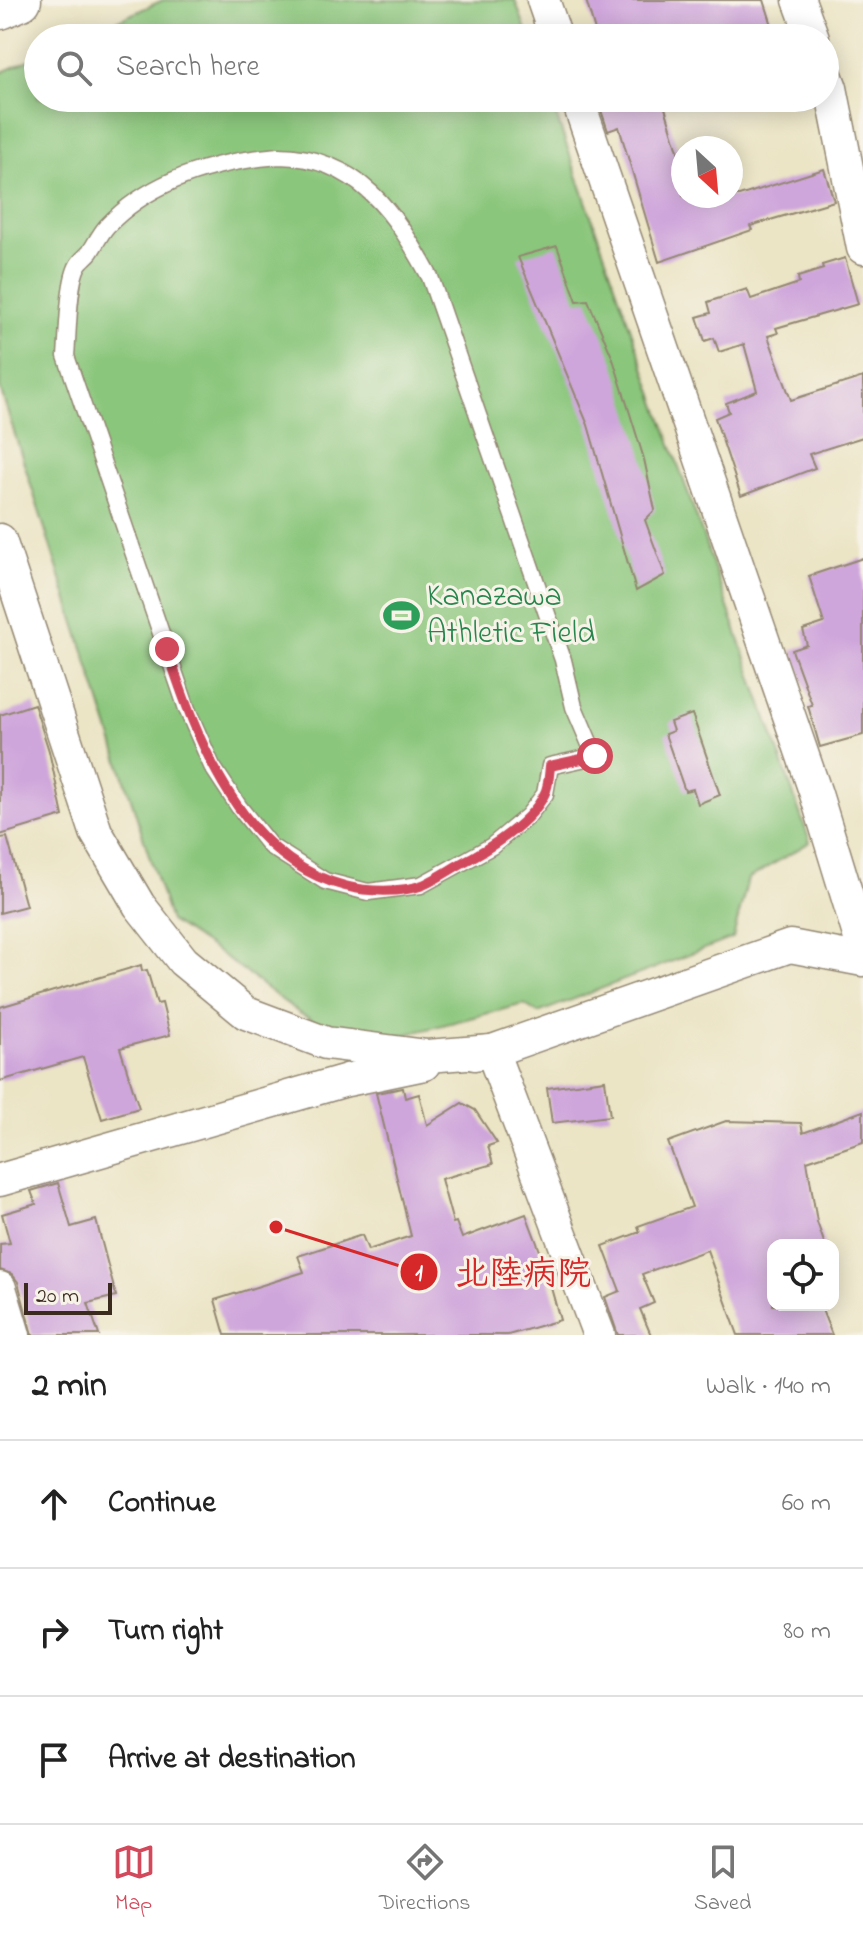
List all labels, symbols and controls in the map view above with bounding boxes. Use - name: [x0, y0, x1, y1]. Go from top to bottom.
- search box: [24, 24, 839, 112]
- icon: search: [52, 46, 96, 90]
- text: Search here: [116, 46, 260, 90]
- north arrow: [671, 136, 743, 208]
- place label: Kanazawa Athletic Field: [427, 574, 595, 658]
- sports icon: Kanazawa Athletic Field: [382, 596, 420, 634]
- route end: [149, 631, 185, 667]
- route start: [577, 738, 613, 774]
- map controls: [767, 1239, 839, 1311]
- button: locate: [767, 1239, 839, 1311]
- callout: 北陸病院: [399, 1243, 607, 1301]
- text: 北陸病院: [455, 1251, 591, 1301]
- text: 1: [415, 1257, 423, 1292]
- scale bar: [24, 1279, 112, 1315]
- text: 20 m: [36, 1281, 79, 1313]
- text: 2 min: [32, 1362, 107, 1412]
- text: Walk · 140 m: [706, 1368, 831, 1406]
- icon: ahead: [32, 1482, 76, 1526]
- text: Continue: [108, 1482, 216, 1526]
- text: 60 m: [782, 1485, 831, 1523]
- icon: right: [32, 1610, 76, 1654]
- text: Turn right: [108, 1610, 223, 1654]
- text: 80 m: [783, 1613, 831, 1651]
- icon: arrive: [32, 1738, 76, 1782]
- text: Arrive at destination: [108, 1738, 356, 1782]
- tab: Map: [112, 1840, 156, 1920]
- tab: Directions: [379, 1840, 471, 1920]
- tab: Saved: [694, 1840, 751, 1920]

